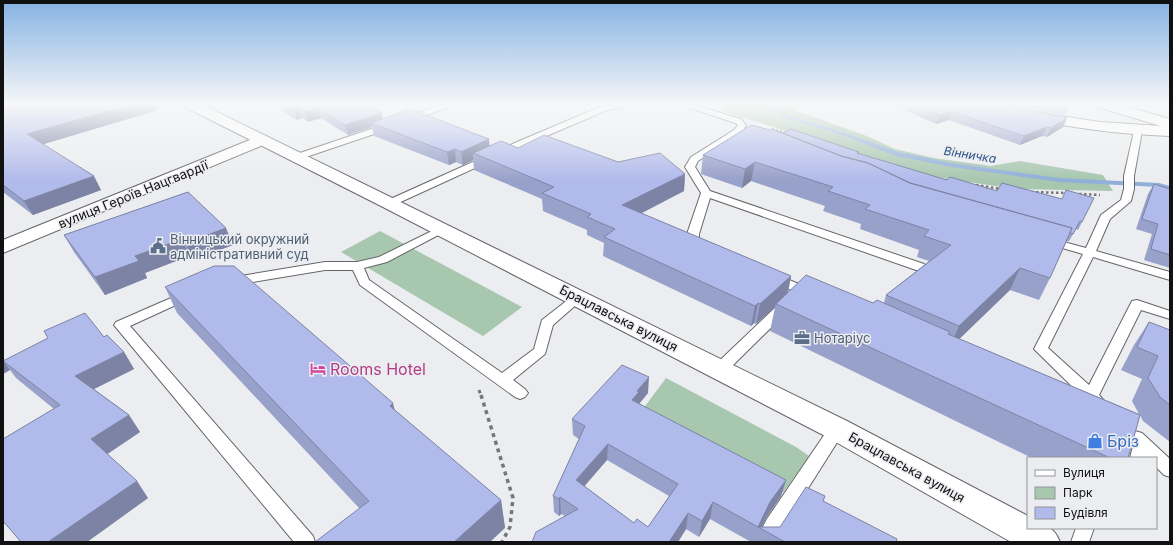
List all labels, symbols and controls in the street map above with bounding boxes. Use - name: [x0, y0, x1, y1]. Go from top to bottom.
- water label: Вінничка: [943, 143, 997, 166]
- street label: вулиця Героїв Нацгвардії: [56, 156, 211, 231]
- place label: Вінницький окружний адміністративний суд: [170, 231, 309, 262]
- public building icon: Вінницький окружний адміністративний суд: [149, 237, 167, 255]
- street label: Брацлавська вулиця: [557, 281, 681, 355]
- office icon: Нотаріус: [793, 329, 811, 347]
- place label: Нотаріус: [814, 330, 870, 346]
- place label: Rooms Hotel: [330, 359, 426, 379]
- hotel icon: Rooms Hotel: [309, 360, 327, 378]
- street label: Брацлавська вулиця: [846, 428, 968, 506]
- place label: Бріз: [1107, 431, 1139, 451]
- shop icon: Бріз: [1086, 432, 1104, 450]
- legend: [1027, 457, 1157, 529]
- text: Вулиця: [1063, 465, 1105, 480]
- text: Парк: [1063, 485, 1093, 500]
- text: Будівля: [1063, 505, 1108, 520]

